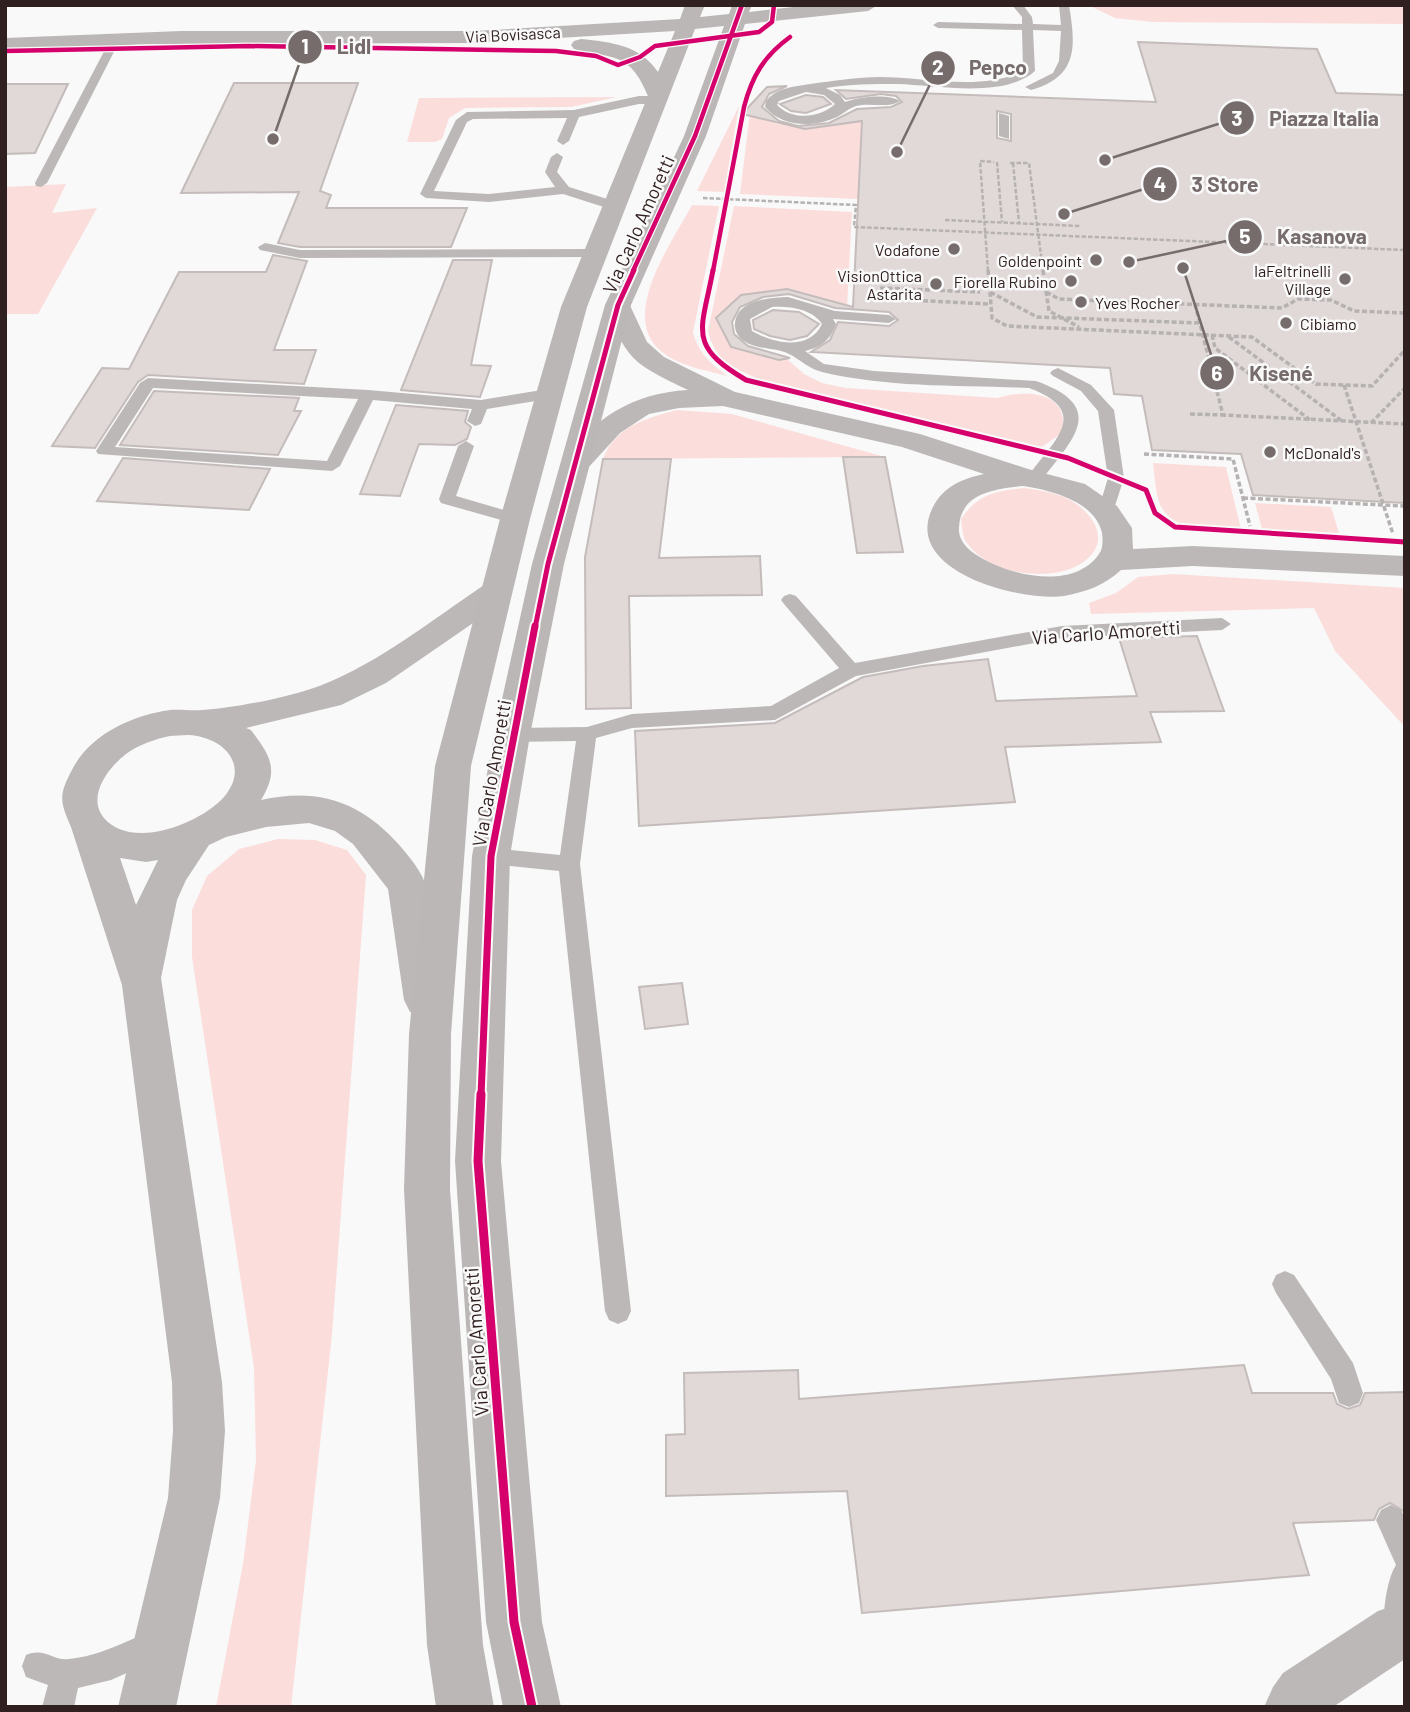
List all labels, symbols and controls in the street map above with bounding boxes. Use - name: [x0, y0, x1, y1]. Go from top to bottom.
- street label: Via Bovisasca: [465, 22, 561, 46]
- callout: Lidl: [288, 26, 385, 68]
- text: 1: [301, 33, 309, 58]
- text: Lidl: [337, 33, 371, 58]
- callout: Pepco: [920, 47, 1041, 89]
- text: 2: [932, 54, 944, 79]
- text: Pepco: [969, 54, 1027, 79]
- callout: Piazza Italia: [1220, 97, 1392, 139]
- text: 3: [1231, 105, 1243, 130]
- text: Piazza Italia: [1269, 105, 1379, 130]
- street label: Via Carlo Amoretti: [597, 151, 679, 297]
- callout: 3 Store: [1143, 163, 1272, 205]
- text: 4: [1154, 171, 1166, 196]
- text: 3 Store: [1192, 171, 1258, 196]
- callout: Kasanova: [1228, 216, 1381, 258]
- text: 5: [1239, 223, 1251, 248]
- text: Kasanova: [1277, 223, 1367, 248]
- place label: Vodafone: [875, 240, 940, 259]
- marker: Vodafone: [946, 241, 962, 257]
- place label: Goldenpoint: [998, 251, 1082, 270]
- marker: Goldenpoint: [1088, 252, 1104, 268]
- place label: laFeltrinelli Village: [1254, 261, 1331, 298]
- place label: VisionOttica Astarita: [837, 266, 922, 303]
- marker: laFeltrinelli Village: [1337, 271, 1353, 287]
- place label: Fiorella Rubino: [954, 272, 1057, 291]
- marker: Fiorella Rubino: [1063, 273, 1079, 289]
- marker: VisionOttica Astarita: [928, 276, 944, 292]
- place label: Yves Rocher: [1095, 293, 1180, 312]
- marker: Yves Rocher: [1073, 294, 1089, 310]
- place label: Cibiamo: [1300, 314, 1357, 333]
- marker: Cibiamo: [1278, 315, 1294, 331]
- callout: Kisené: [1200, 352, 1326, 394]
- text: 6: [1211, 360, 1223, 385]
- text: Kisené: [1249, 360, 1313, 385]
- place label: McDonald's: [1284, 443, 1361, 462]
- marker: McDonald's: [1262, 444, 1278, 460]
- street label: Via Carlo Amoretti: [1031, 615, 1181, 649]
- street label: Via Carlo Amoretti: [467, 698, 515, 848]
- street label: Via Carlo Amoretti: [459, 1267, 493, 1417]

